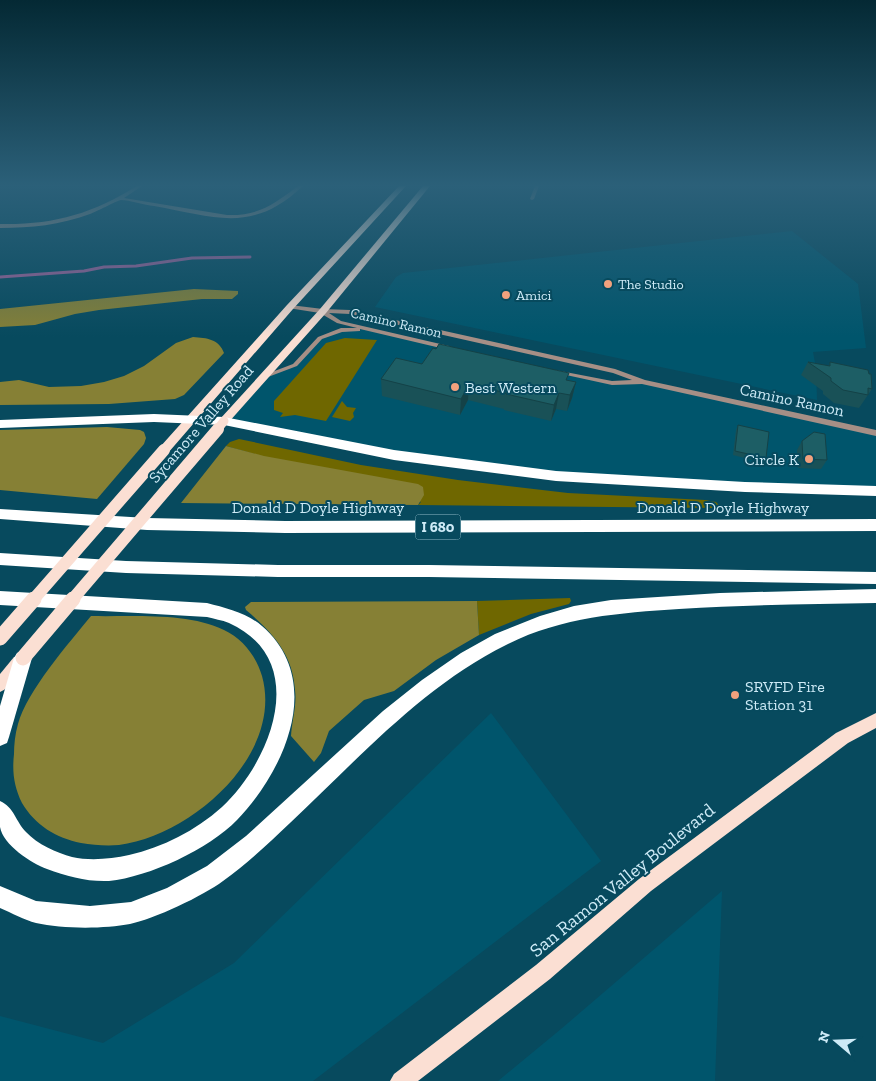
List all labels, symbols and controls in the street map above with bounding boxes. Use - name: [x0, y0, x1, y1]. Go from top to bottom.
- place label: The Studio: [618, 276, 684, 293]
- marker: The Studio: [602, 278, 614, 290]
- place label: Amici: [516, 287, 552, 304]
- marker: Amici: [500, 289, 512, 301]
- street label: Camino Ramon: [349, 304, 443, 342]
- street label: Sycamore Valley Road: [145, 361, 257, 487]
- place label: Best Western: [465, 378, 557, 397]
- street label: Camino Ramon: [738, 380, 847, 420]
- marker: Best Western: [449, 381, 461, 393]
- place label: Circle K: [744, 450, 800, 469]
- marker: Circle K: [803, 453, 815, 465]
- street label: Donald D Doyle Highway: [232, 498, 405, 517]
- street label: Donald D Doyle Highway: [637, 498, 810, 517]
- road number: I 680: [416, 514, 460, 540]
- place label: SRVFD Fire Station 31: [745, 677, 825, 714]
- marker: SRVFD Fire Station 31: [729, 689, 741, 701]
- street label: San Ramon Valley Boulevard: [525, 798, 720, 962]
- north arrow: [811, 1016, 861, 1066]
- text: N: [814, 1029, 834, 1045]

